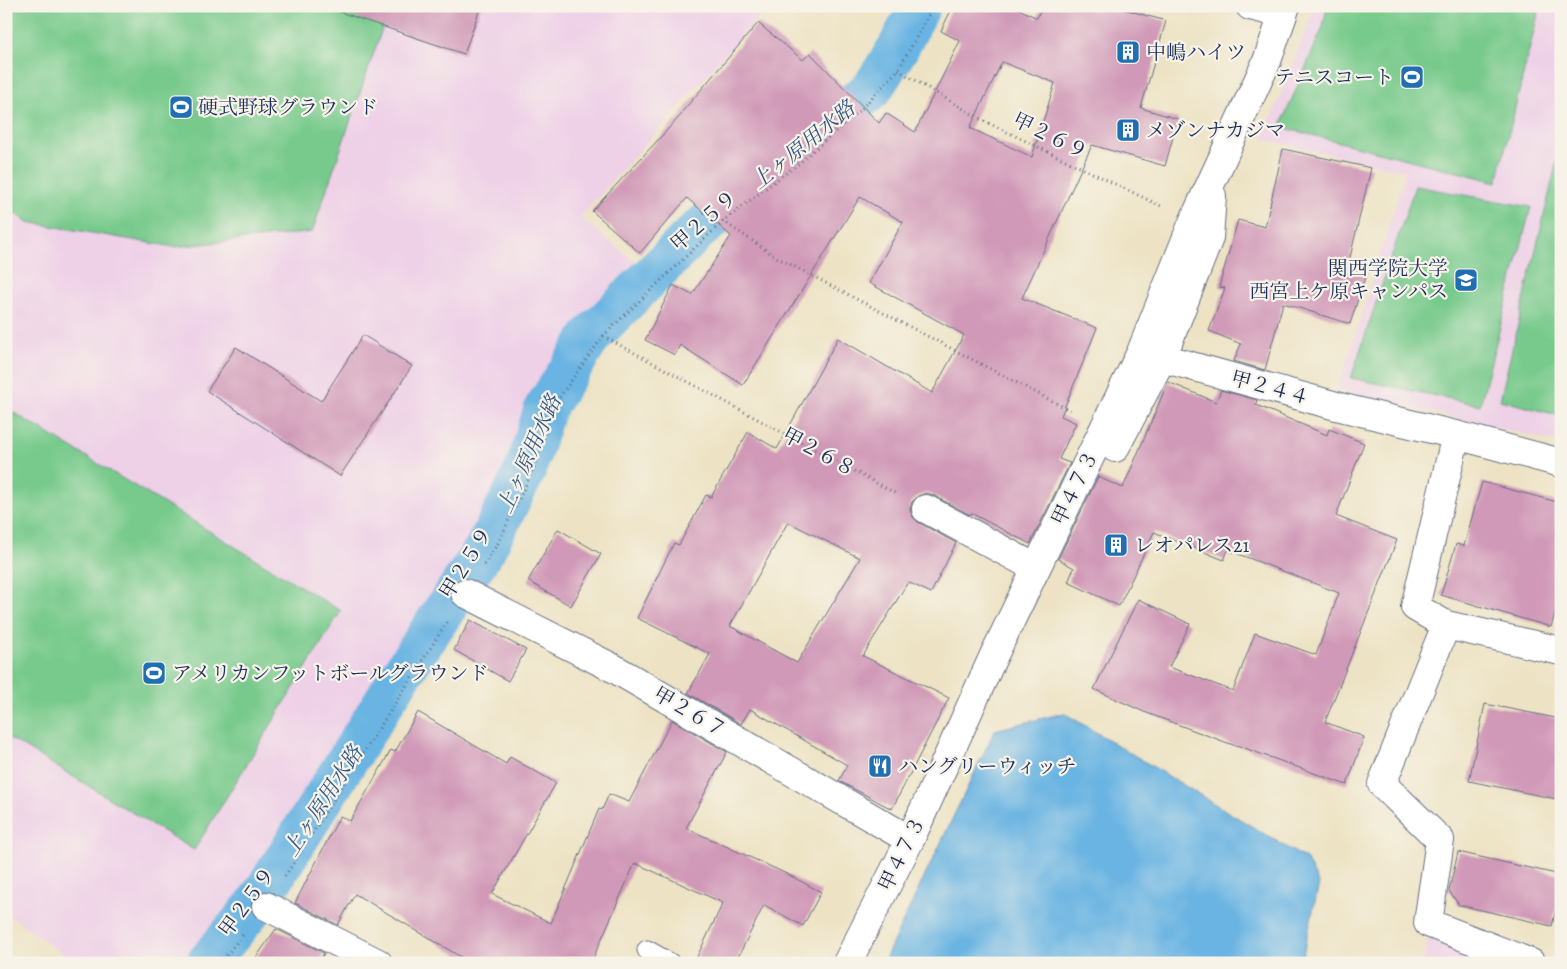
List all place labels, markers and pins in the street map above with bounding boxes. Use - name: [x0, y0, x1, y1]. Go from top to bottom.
- building icon: 中嶋ハイツ: [1115, 39, 1141, 65]
- place label: 中嶋ハイツ: [1146, 39, 1246, 66]
- place label: テニスコート: [1275, 64, 1394, 91]
- sports icon: テニスコート: [1399, 64, 1425, 90]
- sports icon: 硬式野球グラウンド: [168, 94, 194, 120]
- place label: 硬式野球グラウンド: [198, 94, 378, 121]
- building icon: メゾンナカジマ: [1115, 117, 1141, 143]
- place label: メゾンナカジマ: [1146, 117, 1285, 144]
- place label: 関西学院大学 西宮上ケ原キャンパス: [1249, 255, 1448, 305]
- school or university icon: 関西学院大学 西宮上ケ原キャンパス: [1453, 267, 1479, 293]
- building icon: レオパレス21: [1103, 532, 1129, 558]
- place label: レオパレス21: [1134, 532, 1249, 559]
- sports icon: アメリカンフットボールグラウンド: [141, 660, 167, 686]
- place label: アメリカンフットボールグラウンド: [172, 660, 488, 687]
- restaurant icon: ハングリーウィッチ: [867, 753, 893, 779]
- place label: ハングリーウィッチ: [898, 753, 1076, 780]

